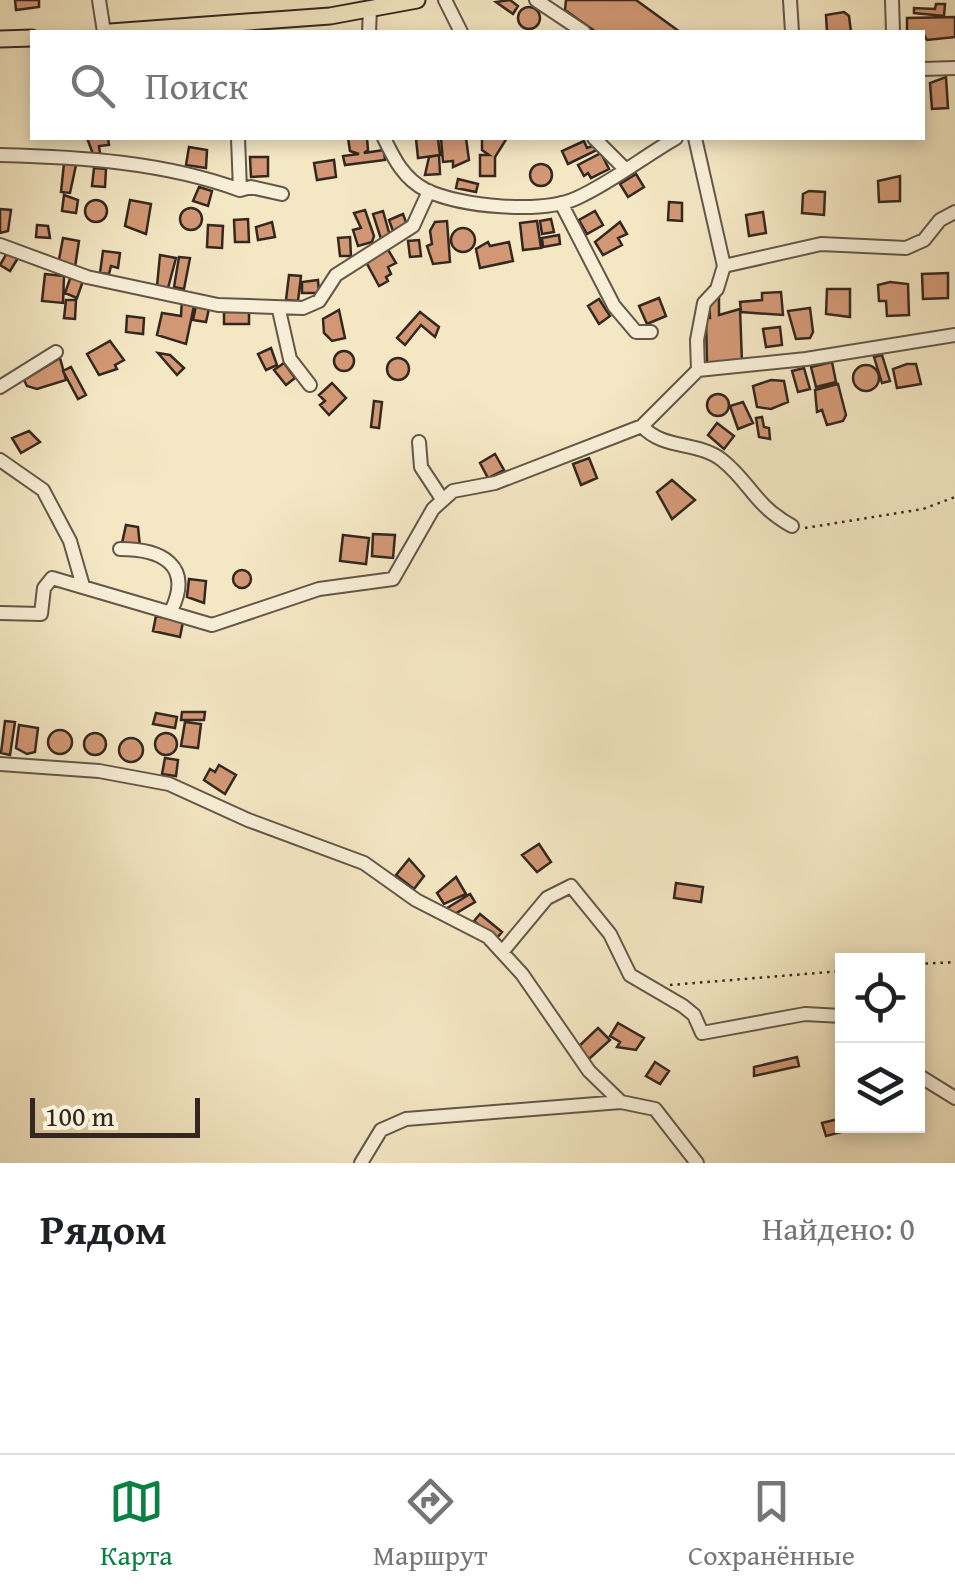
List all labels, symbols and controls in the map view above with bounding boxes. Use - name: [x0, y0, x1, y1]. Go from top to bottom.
- search box: [30, 30, 925, 140]
- text: Поиск: [145, 57, 248, 113]
- icon: search: [65, 58, 120, 113]
- map controls: [835, 953, 925, 1133]
- button: locate: [835, 953, 925, 1043]
- button: layers: [835, 1043, 925, 1133]
- scale bar: [30, 1093, 200, 1138]
- text: 100 m: [45, 1095, 114, 1136]
- text: Рядом: [40, 1198, 167, 1259]
- text: Найдено: 0: [762, 1205, 915, 1252]
- tab: Карта: [100, 1474, 173, 1575]
- tab: Маршрут: [373, 1474, 488, 1575]
- tab: Сохранённые: [688, 1474, 855, 1575]

